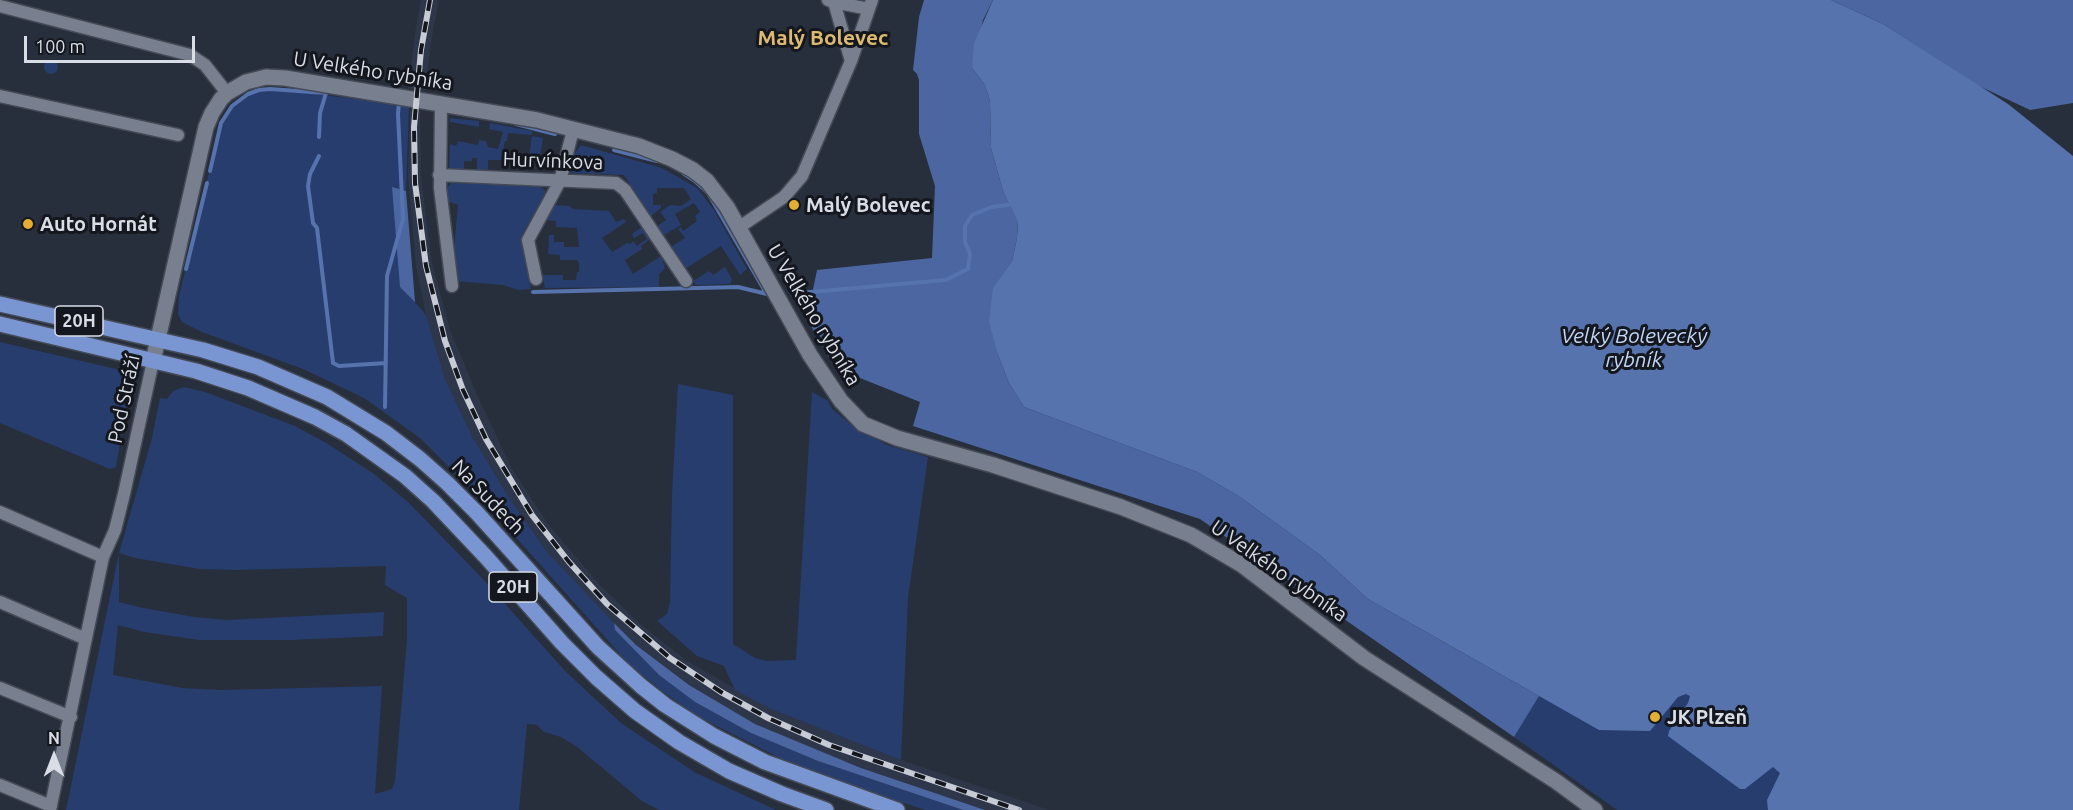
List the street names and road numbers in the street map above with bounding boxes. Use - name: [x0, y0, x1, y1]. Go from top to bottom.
- street label: U Velkého rybníka: [292, 47, 454, 95]
- street label: Hurvínkova: [502, 147, 604, 175]
- street label: U Velkého rybníka: [762, 240, 866, 390]
- road number: 20H: [55, 306, 103, 336]
- street label: Pod Stráží: [103, 353, 145, 445]
- street label: Na Sudech: [447, 455, 529, 539]
- street label: U Velkého rybníka: [1206, 515, 1352, 627]
- road number: 20H: [489, 572, 537, 602]

